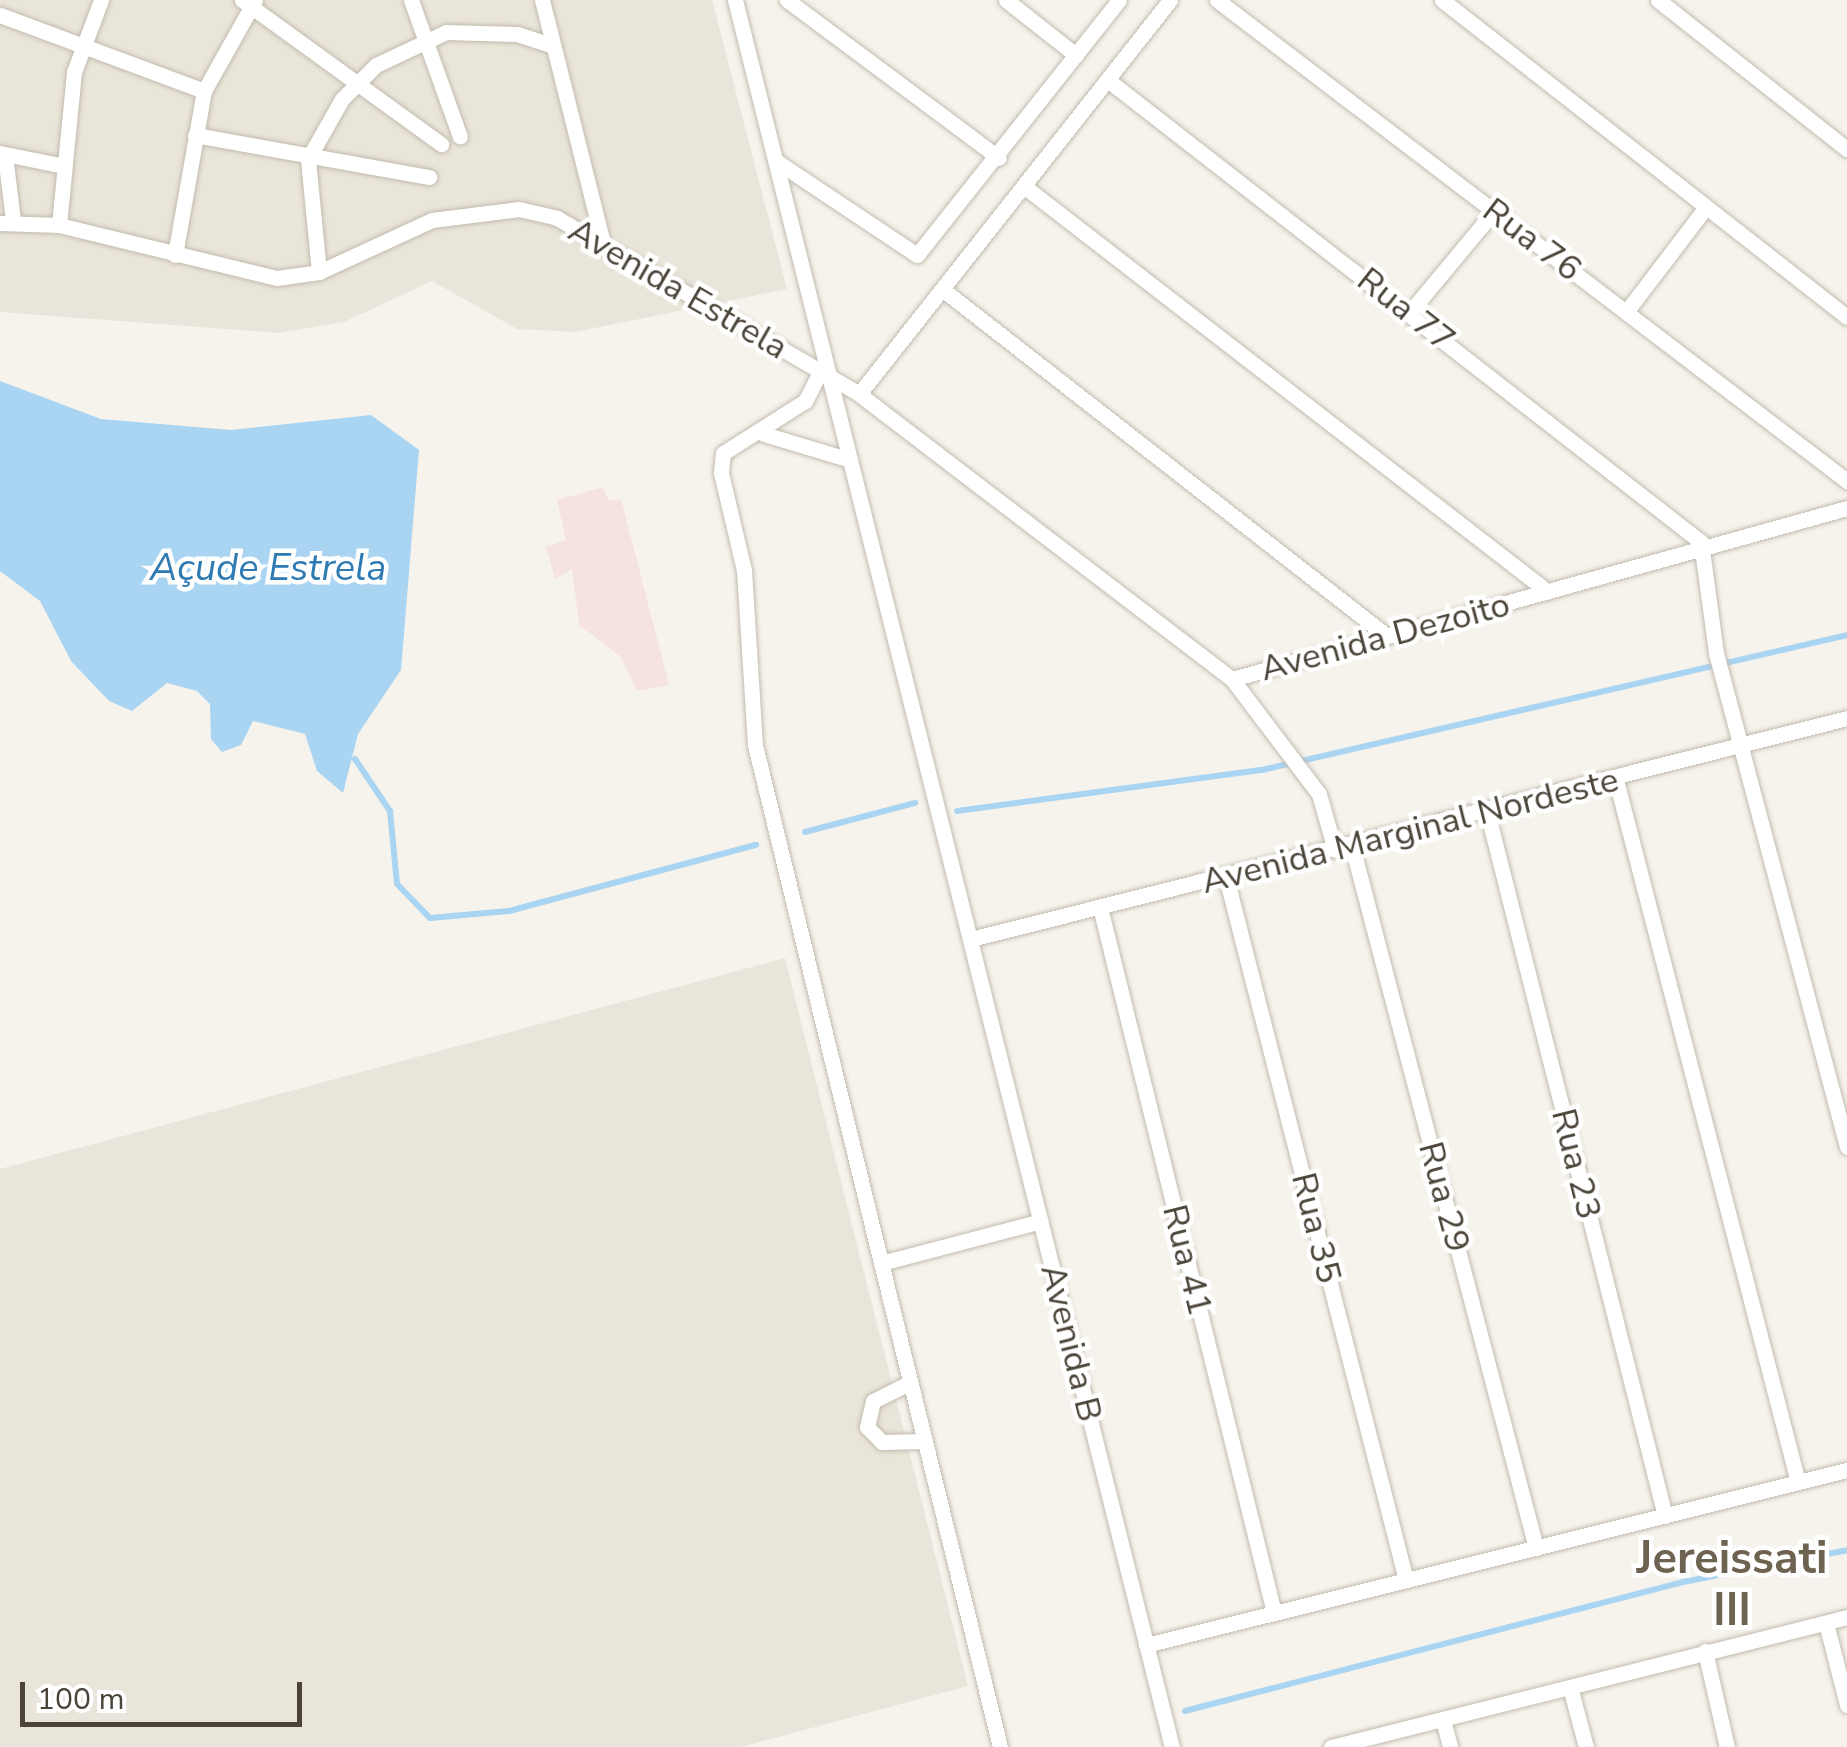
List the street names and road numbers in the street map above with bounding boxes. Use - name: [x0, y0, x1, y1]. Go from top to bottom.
- street label: Rua 76: [1474, 189, 1590, 291]
- street label: Avenida Estrela: [561, 209, 795, 369]
- street label: Rua 77: [1349, 259, 1463, 361]
- street label: Avenida Dezoito: [1256, 584, 1514, 690]
- street label: Avenida Marginal Nordeste: [1197, 759, 1623, 903]
- street label: Rua 23: [1542, 1104, 1610, 1224]
- street label: Rua 29: [1409, 1137, 1479, 1257]
- street label: Rua 35: [1282, 1168, 1350, 1288]
- street label: Rua 41: [1153, 1200, 1221, 1320]
- street label: Avenida B: [1031, 1260, 1111, 1426]

